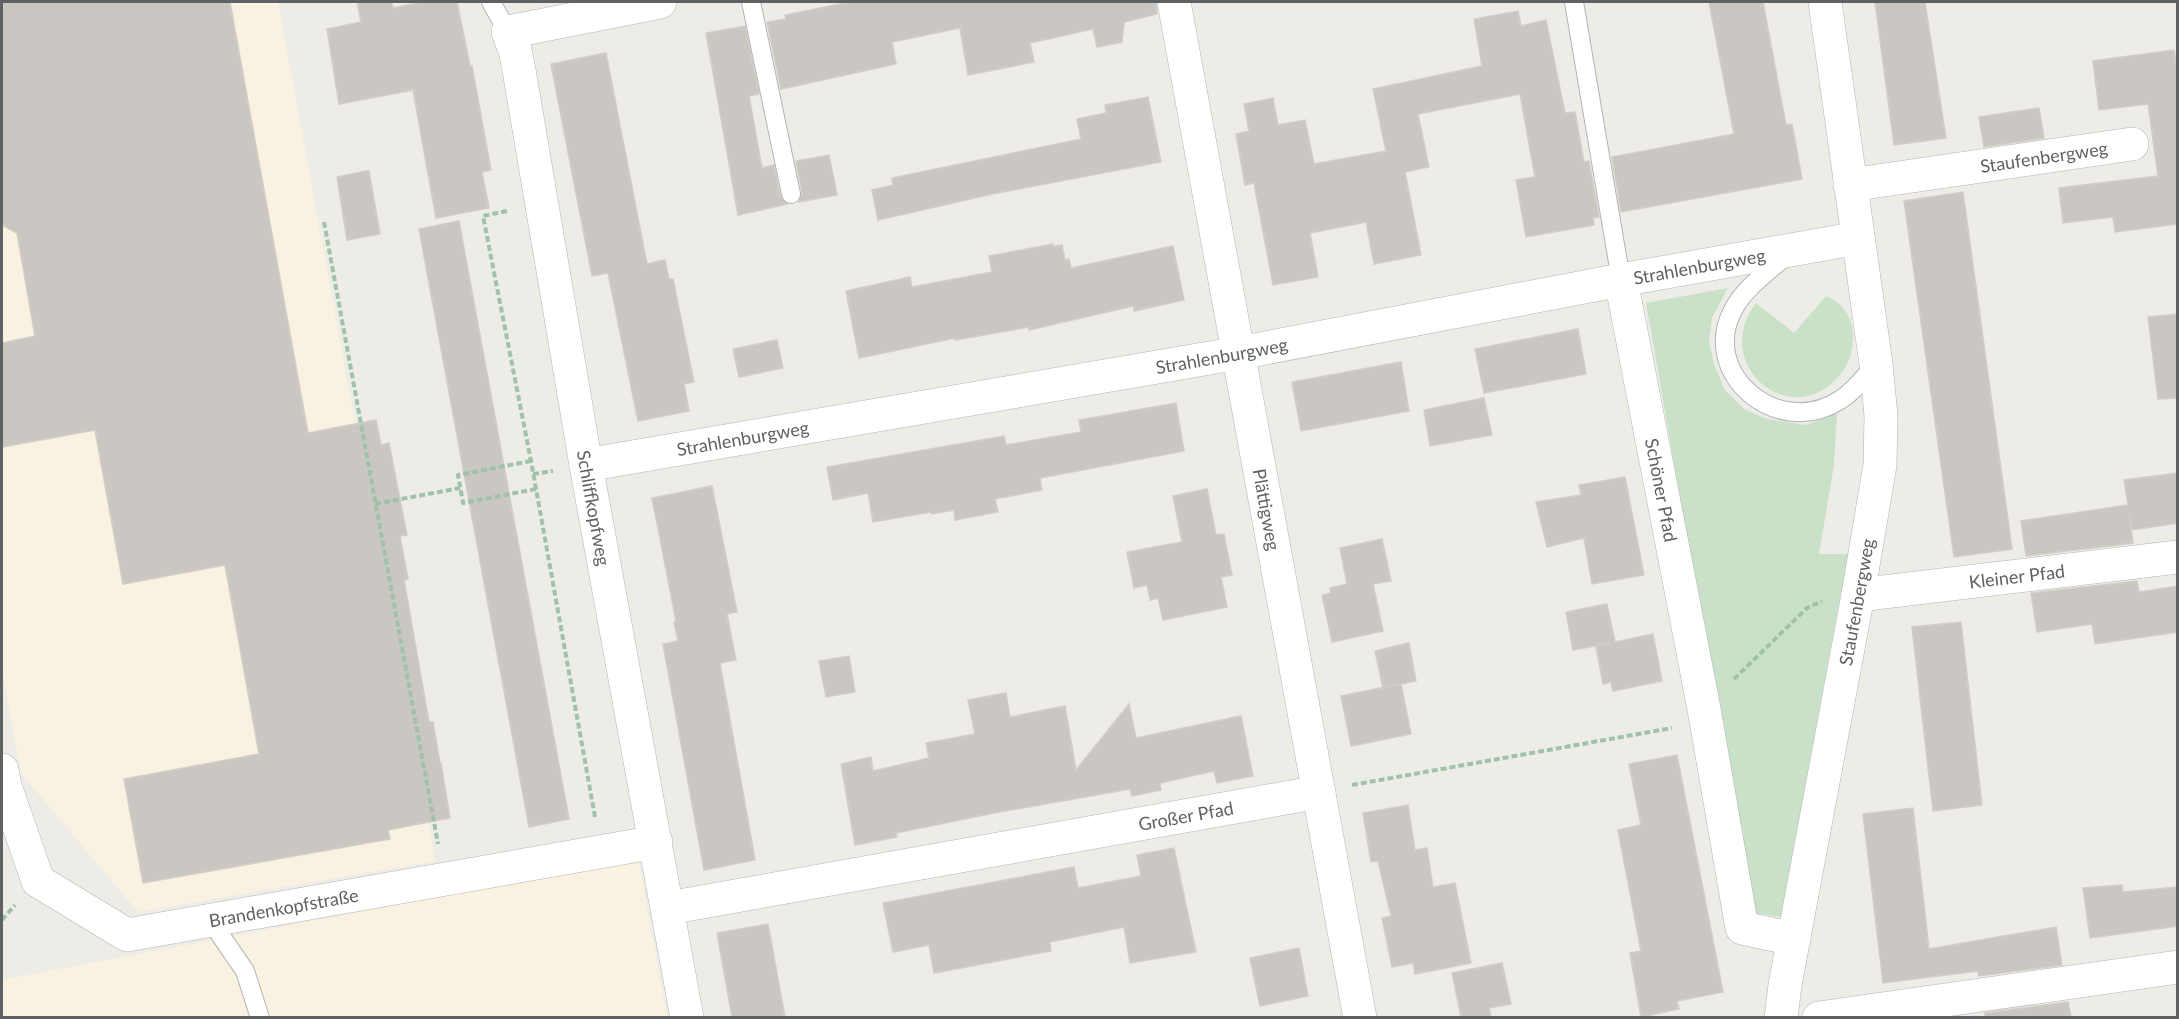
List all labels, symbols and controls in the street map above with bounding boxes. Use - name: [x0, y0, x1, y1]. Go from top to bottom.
- street label: Staufenbergweg: [1979, 137, 2109, 177]
- street label: Strahlenburgweg: [1632, 244, 1767, 289]
- street label: Strahlenburgweg: [1154, 333, 1290, 378]
- street label: Strahlenburgweg: [675, 416, 811, 460]
- street label: Schöner Pfad: [1641, 436, 1682, 544]
- street label: Schliffkopfweg: [573, 449, 615, 568]
- street label: Plättigweg: [1249, 467, 1285, 552]
- street label: Staufenbergweg: [1834, 537, 1878, 667]
- street label: Kleiner Pfad: [1968, 560, 2066, 593]
- street label: Großer Pfad: [1137, 796, 1235, 835]
- street label: Brandenkopfstraße: [207, 884, 360, 931]

